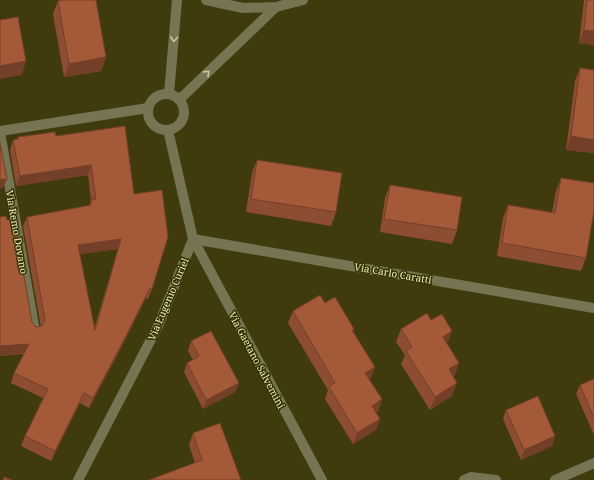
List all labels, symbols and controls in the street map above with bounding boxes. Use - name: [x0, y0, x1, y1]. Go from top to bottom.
- one-way arrow: [170, 36, 179, 42]
- one-way arrow: [202, 70, 210, 78]
- street label: Via Remo Dovano: [3, 189, 31, 275]
- street label: Via Eugenio Curiel: [144, 256, 192, 342]
- street label: Via Carlo Caratti: [353, 259, 434, 287]
- street label: Via Gaetano Salvemini: [225, 309, 289, 412]

